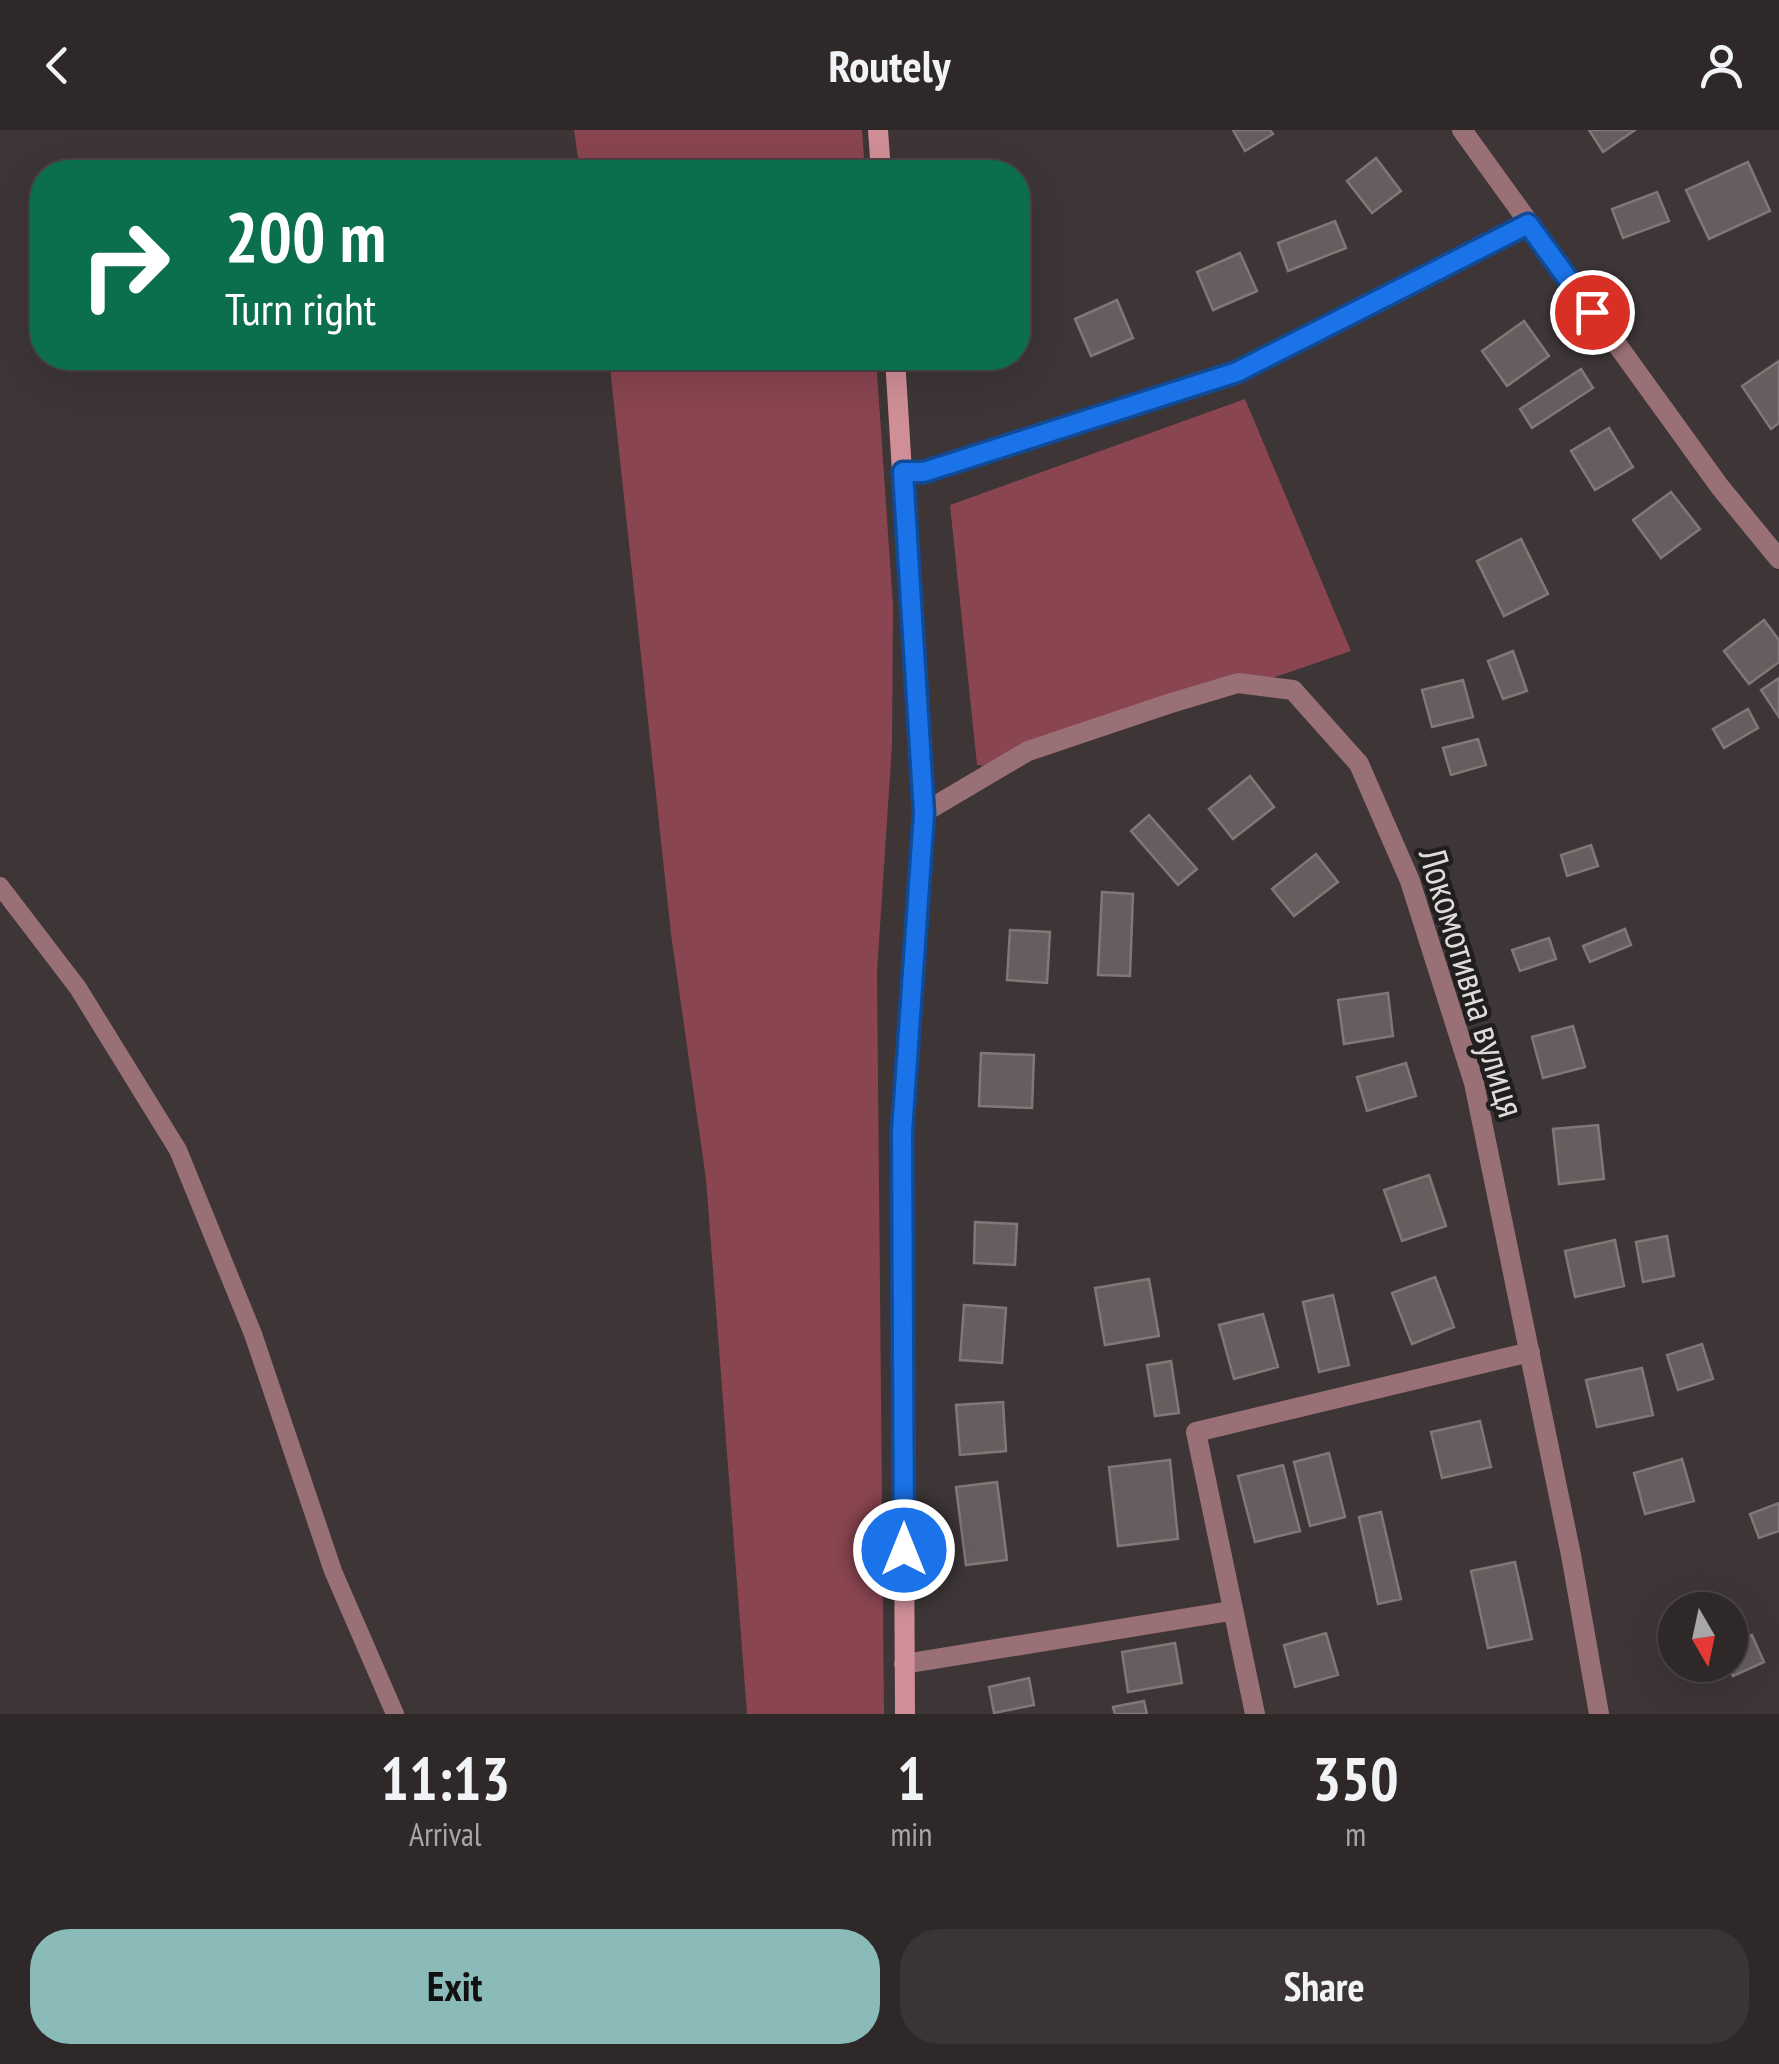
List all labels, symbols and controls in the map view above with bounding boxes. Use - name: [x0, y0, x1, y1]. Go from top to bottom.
- text: Routely: [828, 36, 951, 94]
- icon: back: [30, 38, 85, 93]
- icon: person: [1694, 38, 1749, 93]
- text: 200 m: [225, 191, 386, 281]
- icon: right: [60, 200, 190, 330]
- pin: [1550, 270, 1635, 355]
- text: Turn right: [225, 279, 376, 337]
- icon: arrive: [1565, 285, 1620, 340]
- street label: Локомотивна вулиця: [1409, 841, 1537, 1122]
- position arrow: [852, 1498, 956, 1602]
- north arrow: [1658, 1592, 1748, 1682]
- map controls: [1658, 1592, 1748, 1682]
- text: 11:13: [380, 1739, 510, 1817]
- text: 1: [897, 1739, 926, 1817]
- text: 350: [1313, 1739, 1399, 1817]
- text: Arrival: [409, 1813, 481, 1855]
- text: min: [890, 1813, 932, 1855]
- text: m: [1345, 1813, 1366, 1855]
- button: Exit: [30, 1929, 880, 2044]
- button: Share: [900, 1929, 1749, 2044]

